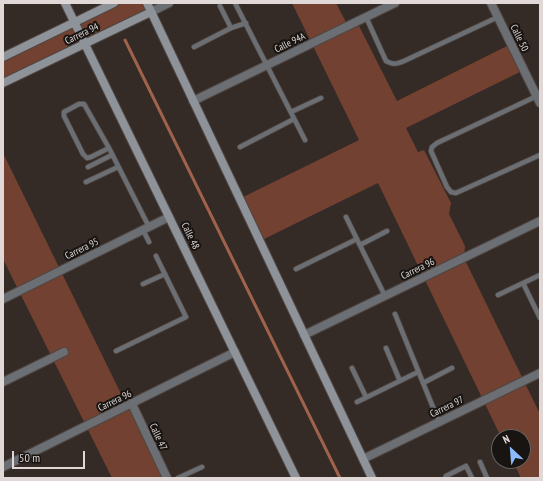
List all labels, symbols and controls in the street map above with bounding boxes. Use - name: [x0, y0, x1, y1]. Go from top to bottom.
- street label: Carrera 94: [63, 21, 101, 47]
- street label: Calle 50: [507, 23, 531, 53]
- street label: Calle 94A: [272, 30, 308, 56]
- street label: Calle 48: [178, 221, 202, 251]
- street label: Carrera 95: [63, 236, 101, 262]
- street label: Carrera 96: [399, 256, 437, 282]
- street label: Carrera 96: [96, 388, 134, 414]
- street label: Carrera 97: [428, 394, 466, 420]
- street label: Calle 47: [147, 422, 169, 452]
- north arrow: [491, 429, 531, 469]
- text: N: [500, 432, 512, 447]
- scale bar: [14, 443, 87, 469]
- text: 50 m: [19, 450, 40, 465]

